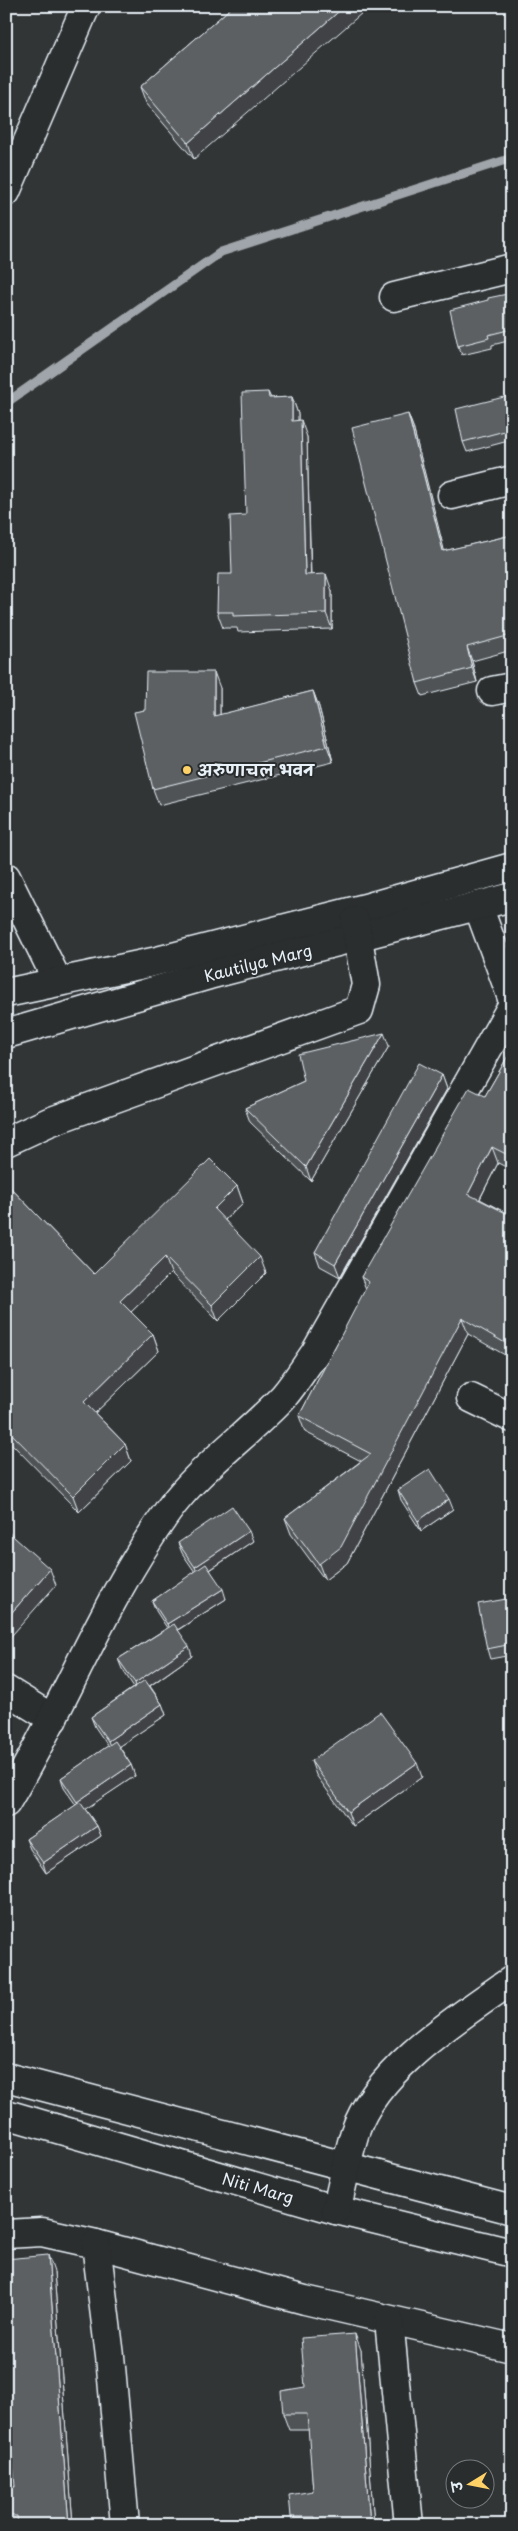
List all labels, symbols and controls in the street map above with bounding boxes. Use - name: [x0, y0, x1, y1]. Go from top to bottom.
- place label: अरुणाचल भवन: [197, 757, 315, 781]
- marker: अरुणाचल भवन: [181, 764, 193, 776]
- street label: Kautilya Marg: [201, 937, 314, 987]
- street label: Niti Marg: [220, 2165, 297, 2209]
- north arrow: [446, 2458, 496, 2508]
- text: उ: [445, 2478, 468, 2495]

